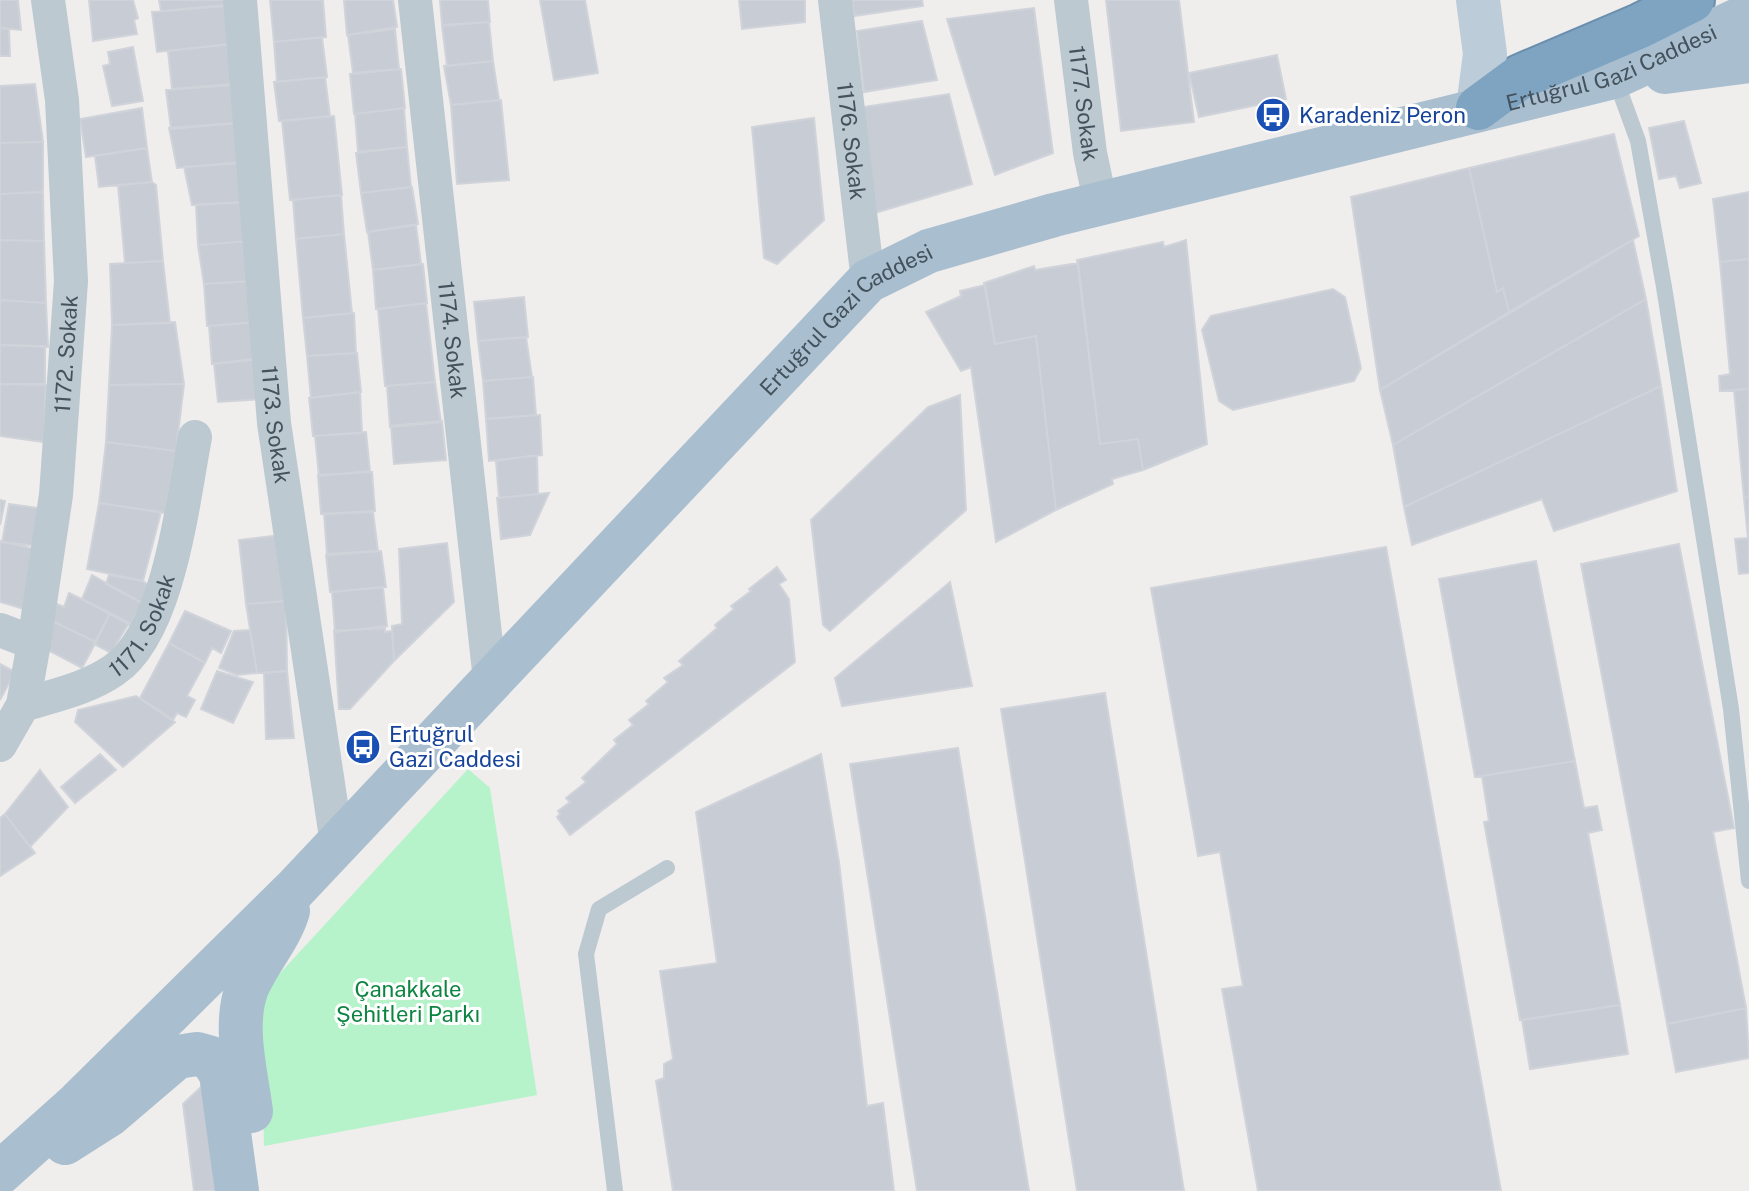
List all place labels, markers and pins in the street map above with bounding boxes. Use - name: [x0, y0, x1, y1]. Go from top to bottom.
- bus stop icon: Karadeniz Peron: [1254, 96, 1292, 134]
- place label: Karadeniz Peron: [1299, 102, 1466, 128]
- place label: Ertuğrul Gazi Caddesi: [389, 721, 521, 772]
- bus stop icon: Ertuğrul Gazi Caddesi: [344, 728, 382, 766]

